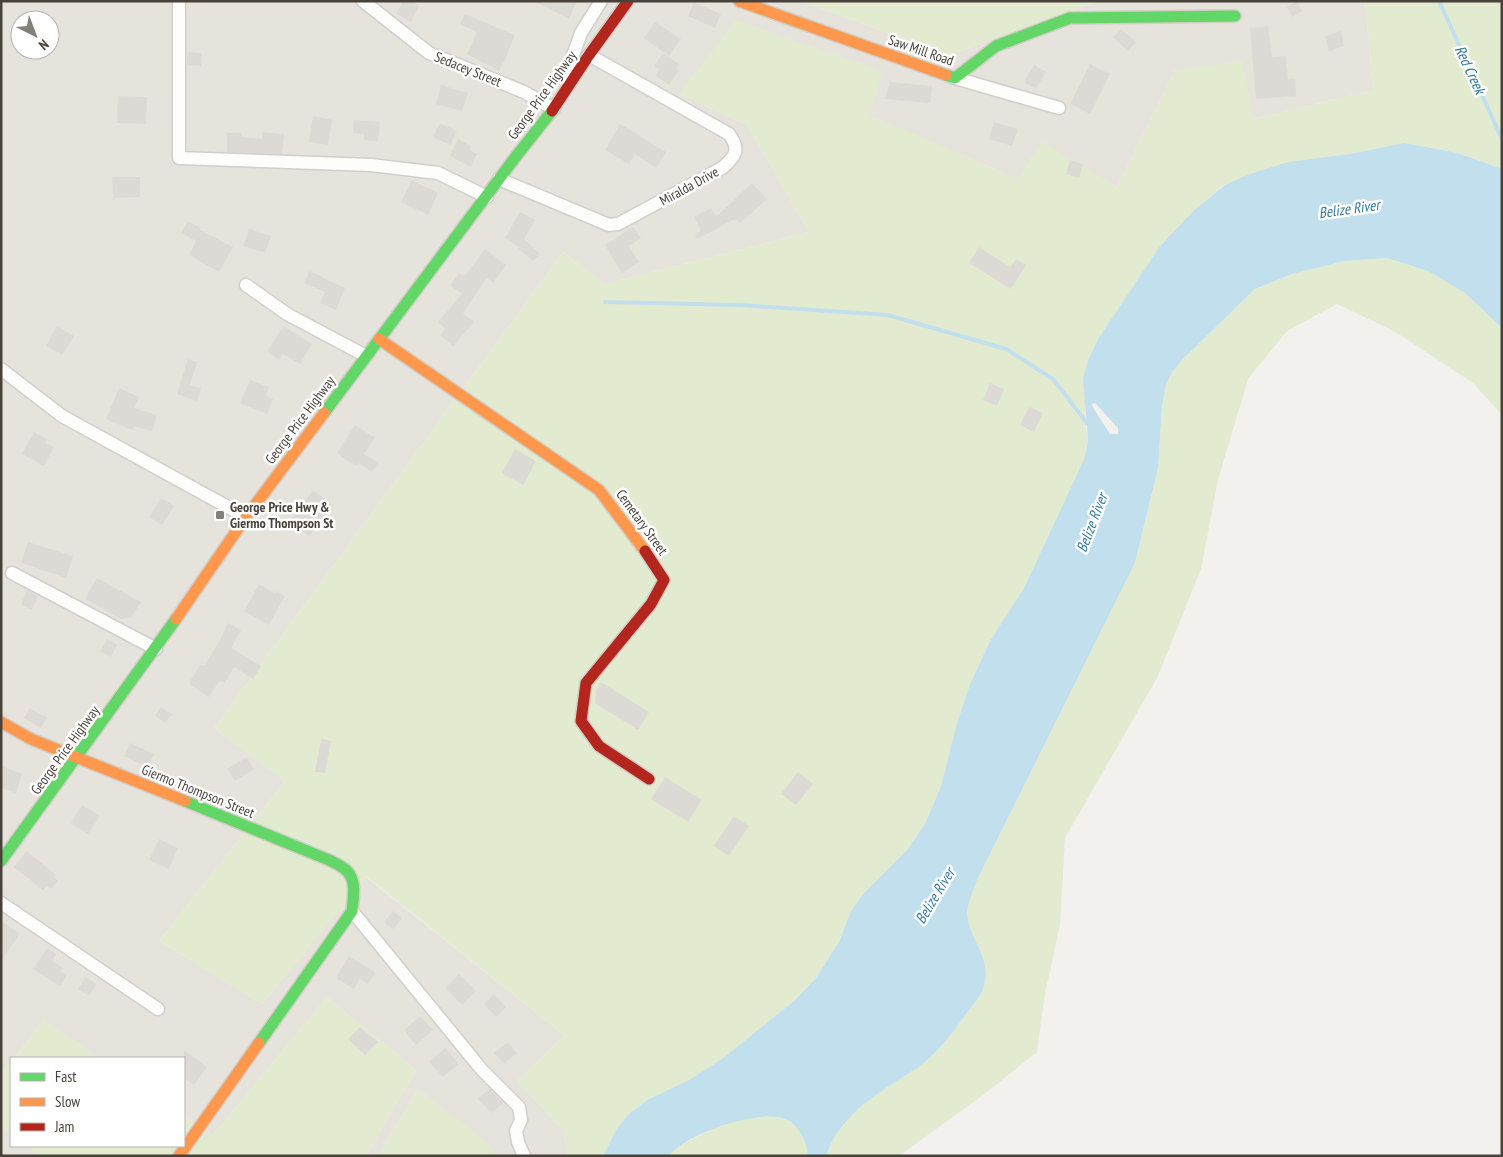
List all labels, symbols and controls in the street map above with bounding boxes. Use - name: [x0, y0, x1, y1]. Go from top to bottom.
- north arrow: [10, 10, 60, 60]
- street label: Saw Mill Road: [886, 30, 956, 70]
- text: N: [35, 35, 53, 54]
- water label: Red Creek: [1451, 42, 1491, 99]
- street label: George Price Highway: [504, 46, 581, 143]
- street label: Sedacey Street: [432, 47, 504, 91]
- street label: Miralda Drive: [656, 162, 722, 210]
- water label: Belize River: [1317, 195, 1382, 222]
- street label: George Price Highway: [261, 372, 339, 468]
- street label: Cemetary Street: [612, 486, 672, 558]
- water label: Belize River: [1072, 489, 1112, 555]
- place label: George Price Hwy & Giermo Thompson St: [230, 498, 333, 532]
- marker: George Price Hwy & Giermo Thompson St: [214, 509, 226, 521]
- street label: George Price Highway: [27, 701, 104, 798]
- street label: Gíermo Thompson Street: [139, 760, 257, 822]
- water label: Belize River: [911, 863, 959, 927]
- legend: [10, 1057, 185, 1147]
- text: Fast: [55, 1067, 76, 1086]
- text: Slow: [55, 1092, 80, 1111]
- text: Jam: [54, 1117, 74, 1136]

